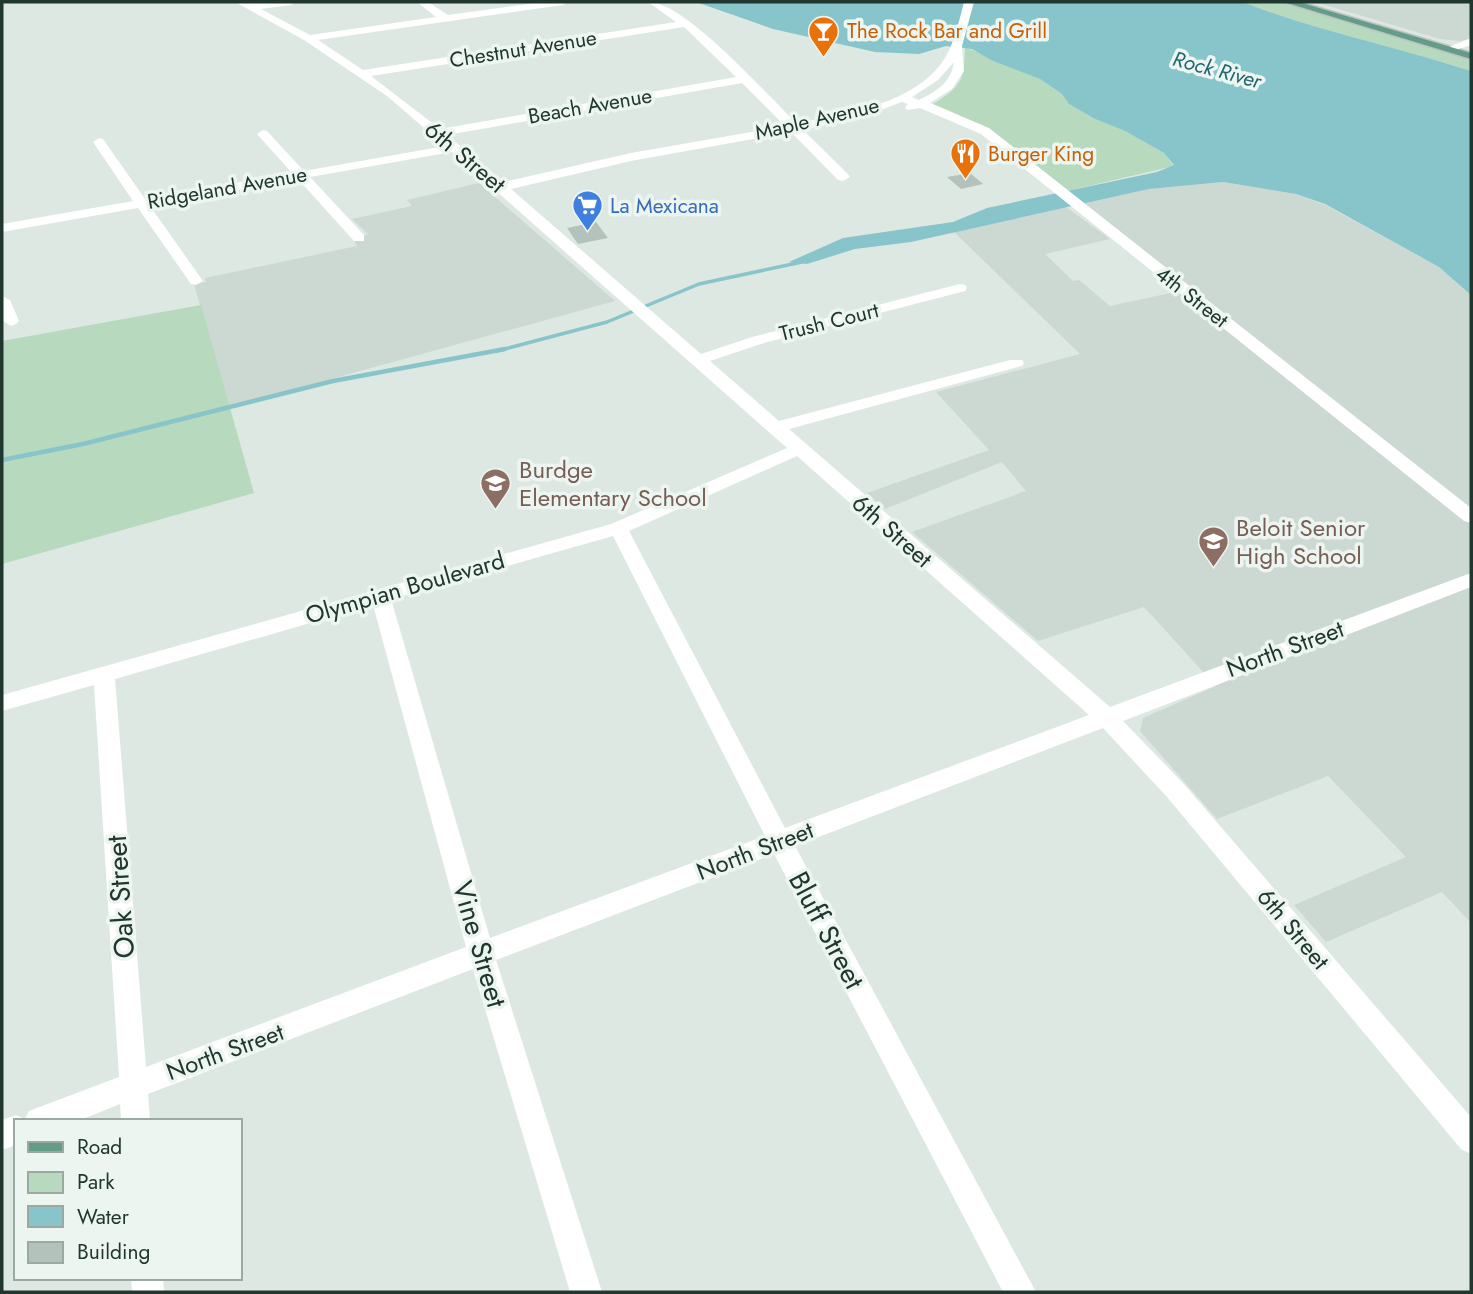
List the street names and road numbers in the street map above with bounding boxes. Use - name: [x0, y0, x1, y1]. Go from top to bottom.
- street label: Chestnut Avenue: [447, 23, 599, 75]
- street label: Beach Avenue: [526, 80, 655, 132]
- street label: Maple Avenue: [752, 90, 882, 148]
- street label: 6th Street: [417, 112, 514, 201]
- street label: Ridgeland Avenue: [145, 159, 309, 217]
- street label: 4th Street: [1149, 259, 1235, 335]
- street label: Trush Court: [776, 295, 882, 349]
- street label: 6th Street: [844, 486, 940, 576]
- street label: Olympian Boulevard: [301, 542, 509, 633]
- street label: North Street: [1221, 611, 1349, 686]
- street label: North Street: [691, 812, 819, 889]
- street label: Oak Street: [96, 834, 145, 960]
- street label: Bluff Street: [778, 864, 875, 997]
- street label: Vine Street: [442, 876, 517, 1013]
- street label: 6th Street: [1249, 880, 1338, 977]
- street label: North Street: [161, 1014, 289, 1089]

